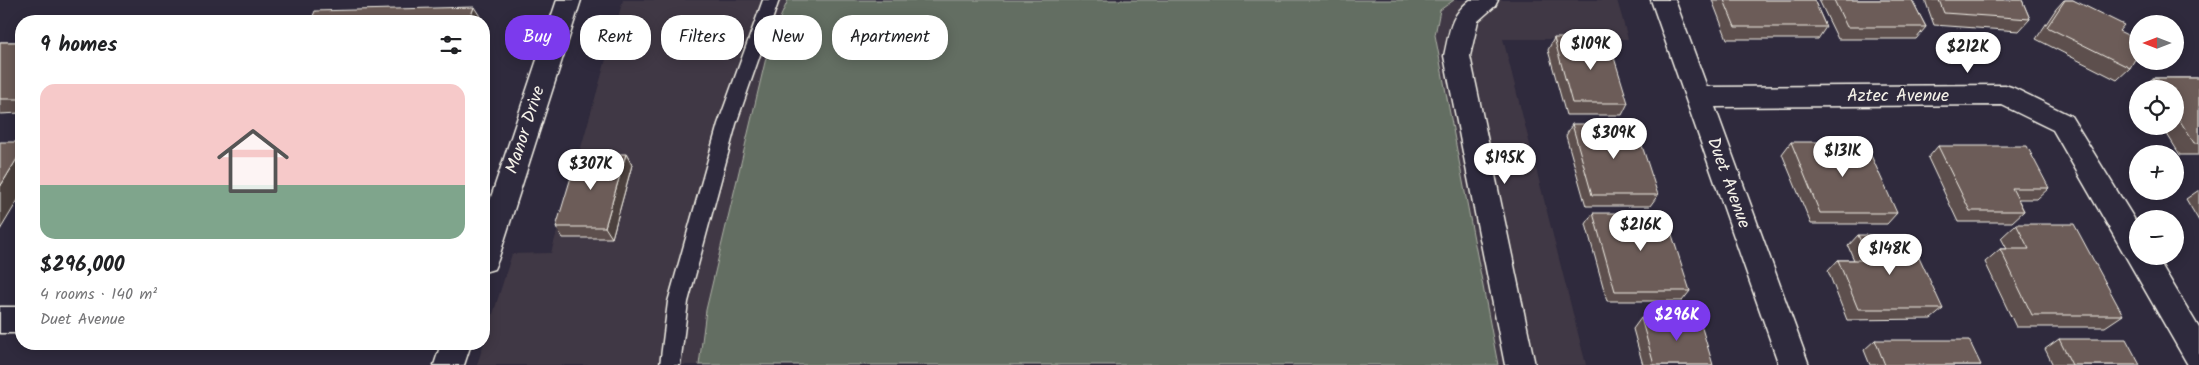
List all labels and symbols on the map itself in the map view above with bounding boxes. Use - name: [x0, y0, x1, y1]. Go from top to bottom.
- north arrow: [2129, 15, 2184, 70]
- pin: $109K: [1556, 28, 1626, 71]
- pin: $212K: [1933, 32, 2003, 74]
- street label: Manor Drive: [498, 82, 554, 178]
- street label: Aztec Avenue: [1847, 82, 1949, 111]
- pin: $309K: [1579, 118, 1649, 160]
- street label: Duet Avenue: [1698, 133, 1758, 233]
- pin: $131K: [1808, 136, 1878, 178]
- pin: $195K: [1470, 142, 1540, 185]
- pin: $307K: [556, 148, 626, 191]
- pin: $216K: [1606, 210, 1676, 252]
- pin: $148K: [1855, 234, 1925, 276]
- pin: $296K: [1642, 300, 1712, 342]

